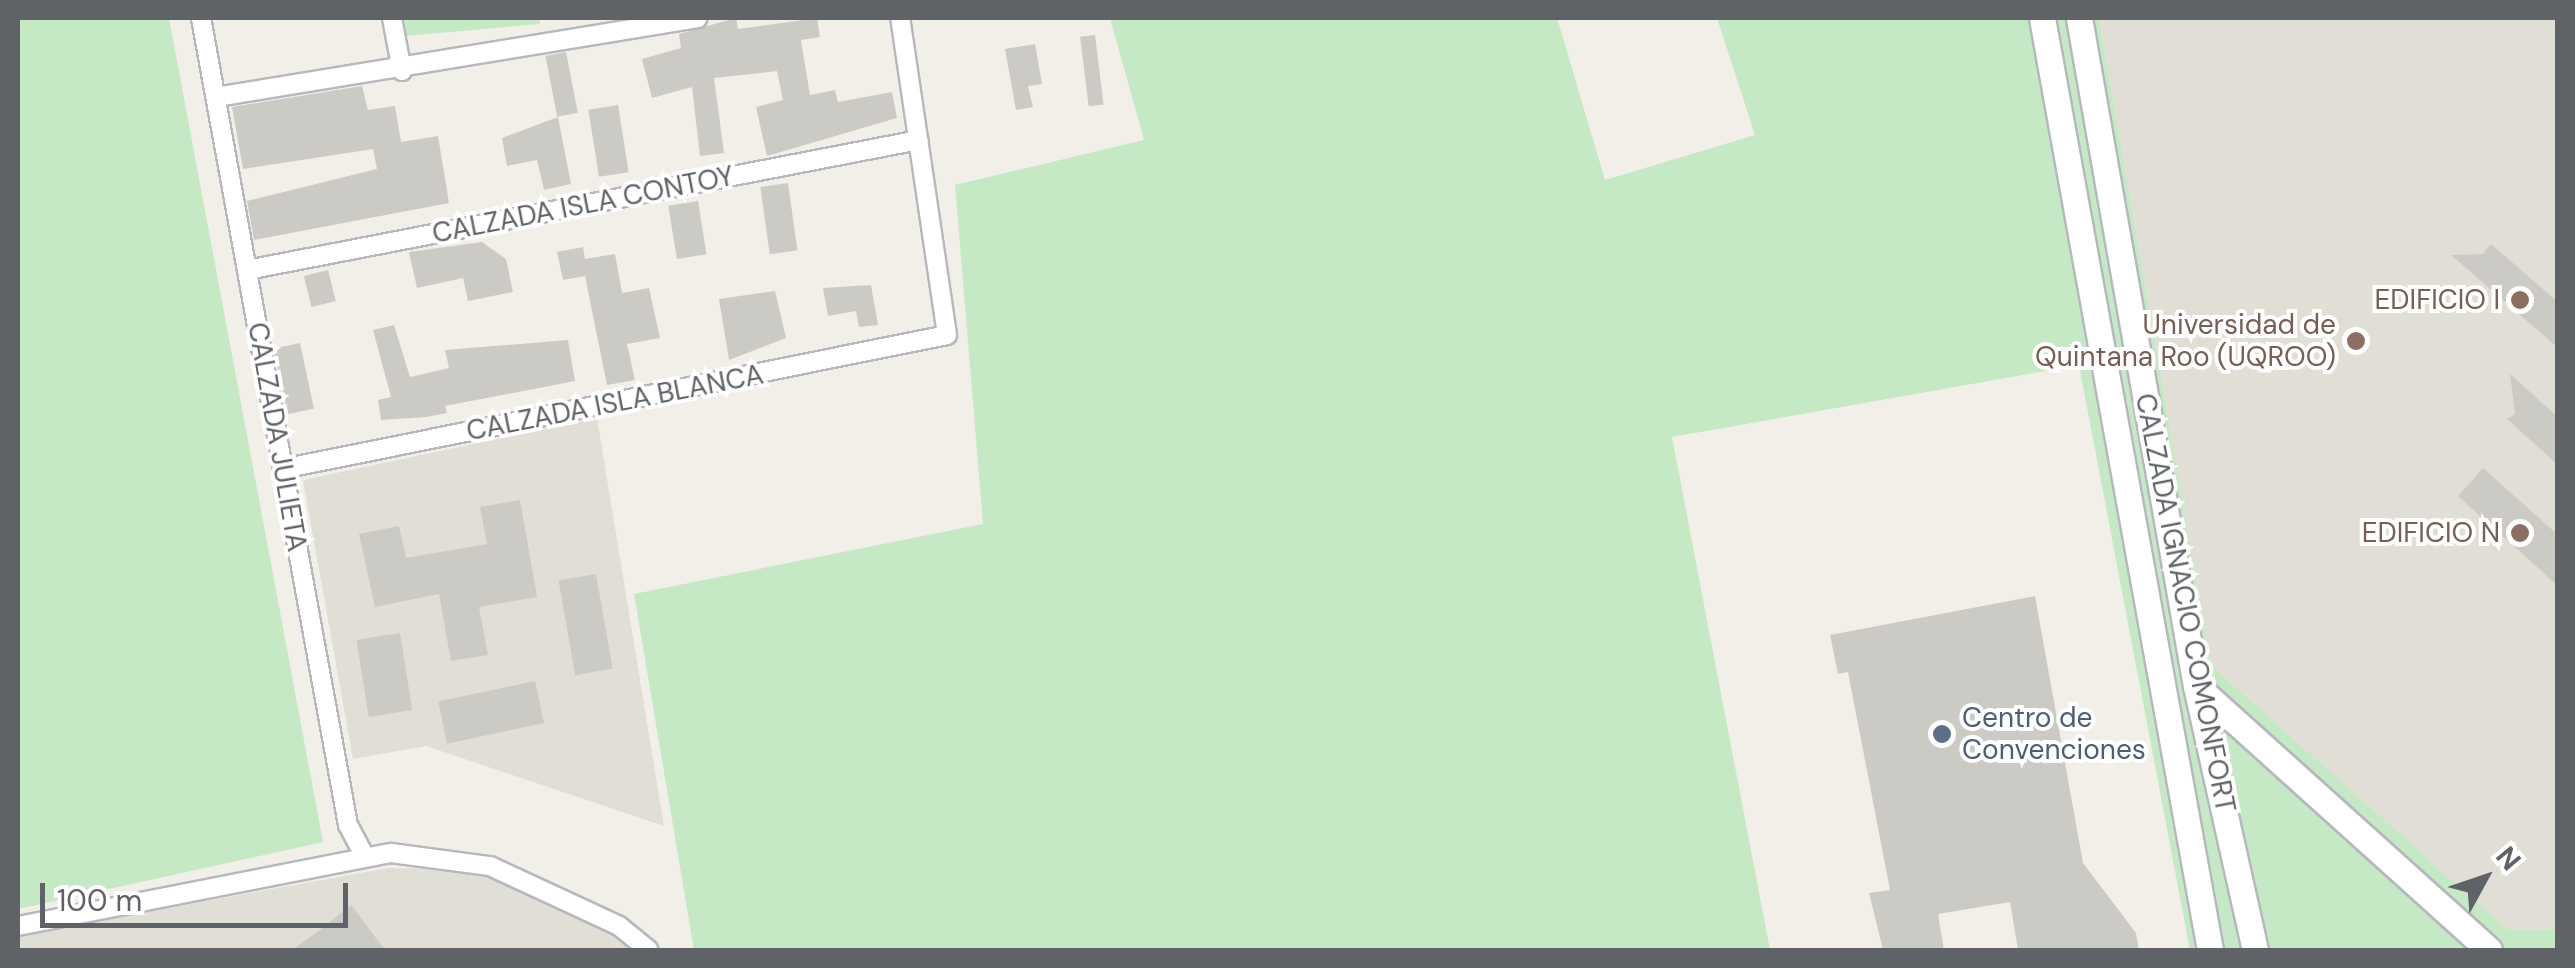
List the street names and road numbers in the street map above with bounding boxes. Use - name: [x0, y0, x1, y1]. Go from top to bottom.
- street label: CALZADA ISLA CONTOY: [429, 159, 737, 251]
- street label: CALZADA JULIETA: [240, 320, 314, 554]
- street label: CALZADA ISLA BLANCA: [464, 358, 766, 448]
- street label: CALZADA IGNACIO COMONFORT: [2128, 391, 2242, 815]

